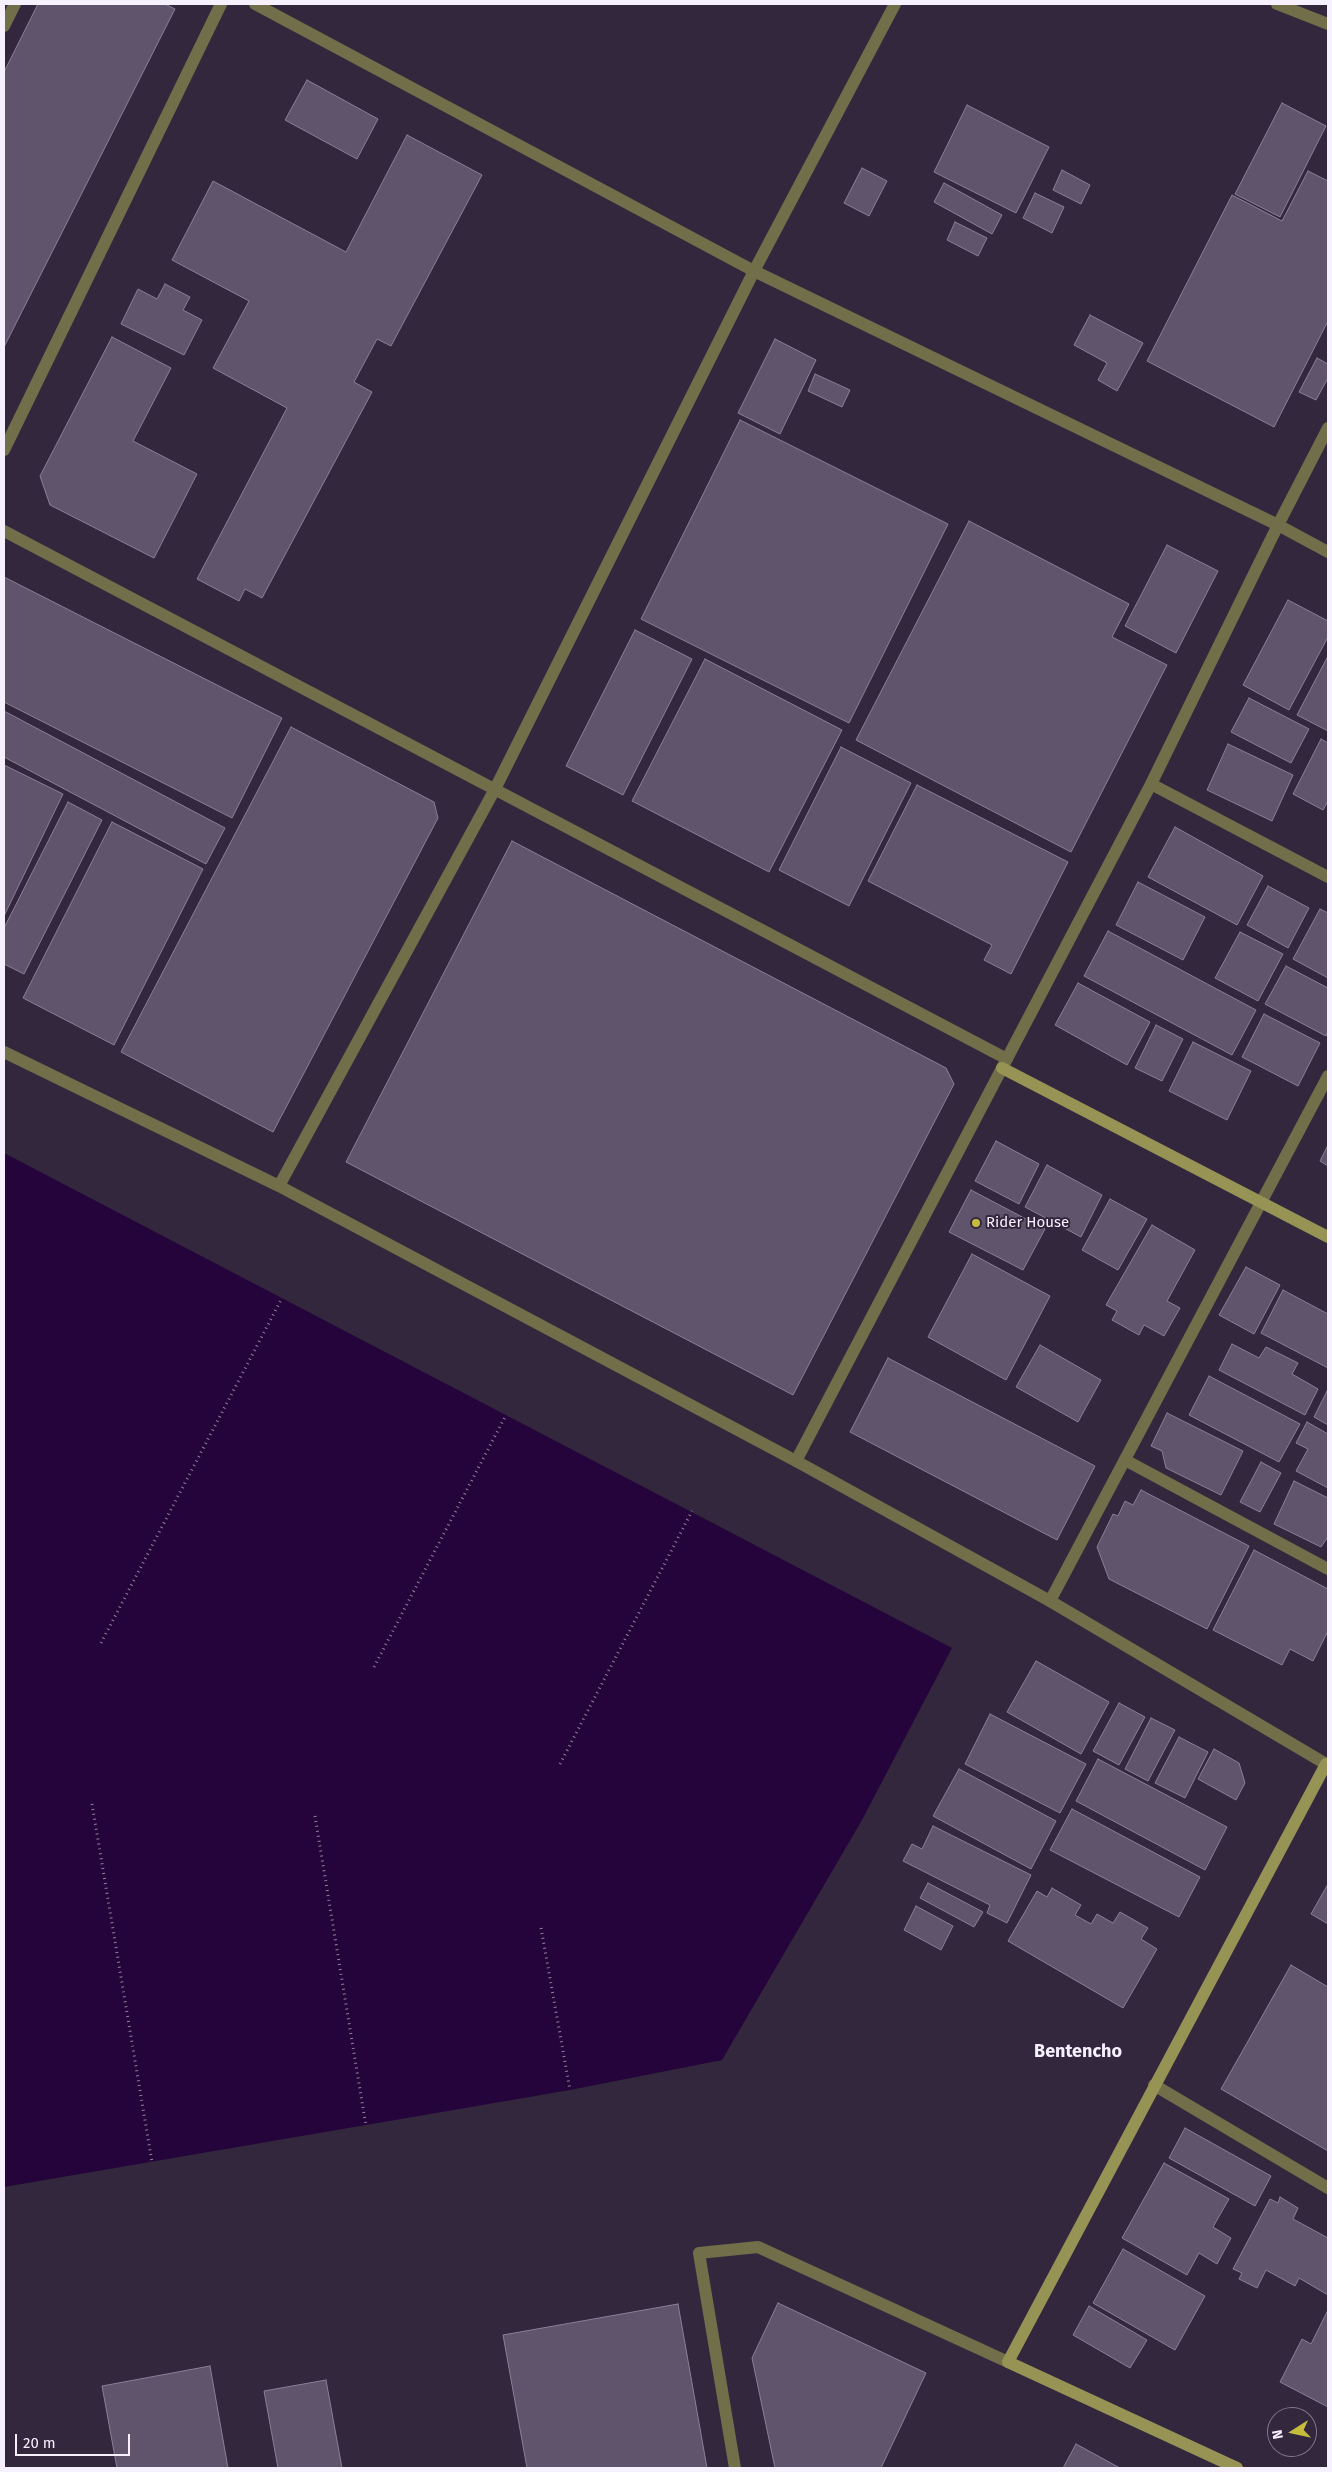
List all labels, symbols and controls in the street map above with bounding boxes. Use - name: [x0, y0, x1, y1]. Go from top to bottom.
- place label: Rider House: [986, 1214, 1069, 1232]
- marker: Rider House: [970, 1217, 982, 1229]
- district label: Bentencho: [1034, 2041, 1122, 2063]
- north arrow: [1267, 2407, 1317, 2457]
- scale bar: [18, 2424, 132, 2456]
- text: N: [1269, 2428, 1287, 2441]
- text: 20 m: [23, 2434, 56, 2452]

